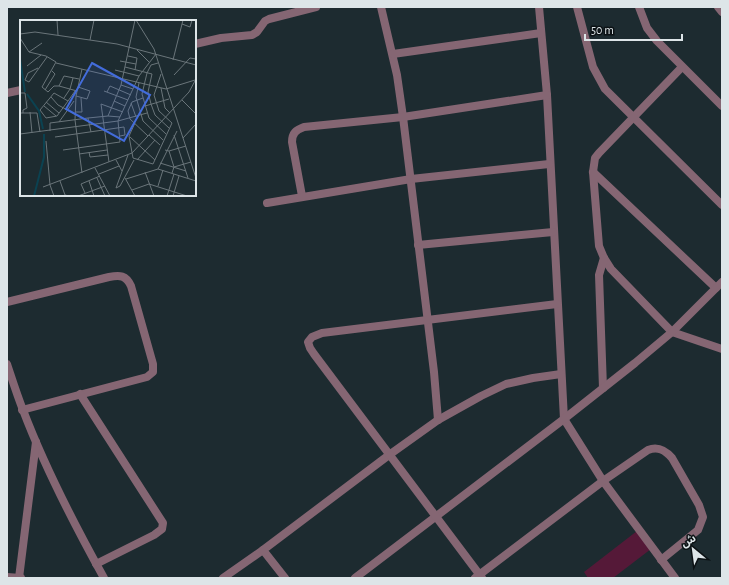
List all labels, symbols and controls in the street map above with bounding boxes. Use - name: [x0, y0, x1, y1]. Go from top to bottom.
- scale bar: [585, 16, 682, 42]
- inset map: [20, 20, 196, 196]
- text: 50 m: [591, 24, 614, 36]
- north arrow: [673, 529, 713, 569]
- text: ش: [679, 532, 698, 550]

